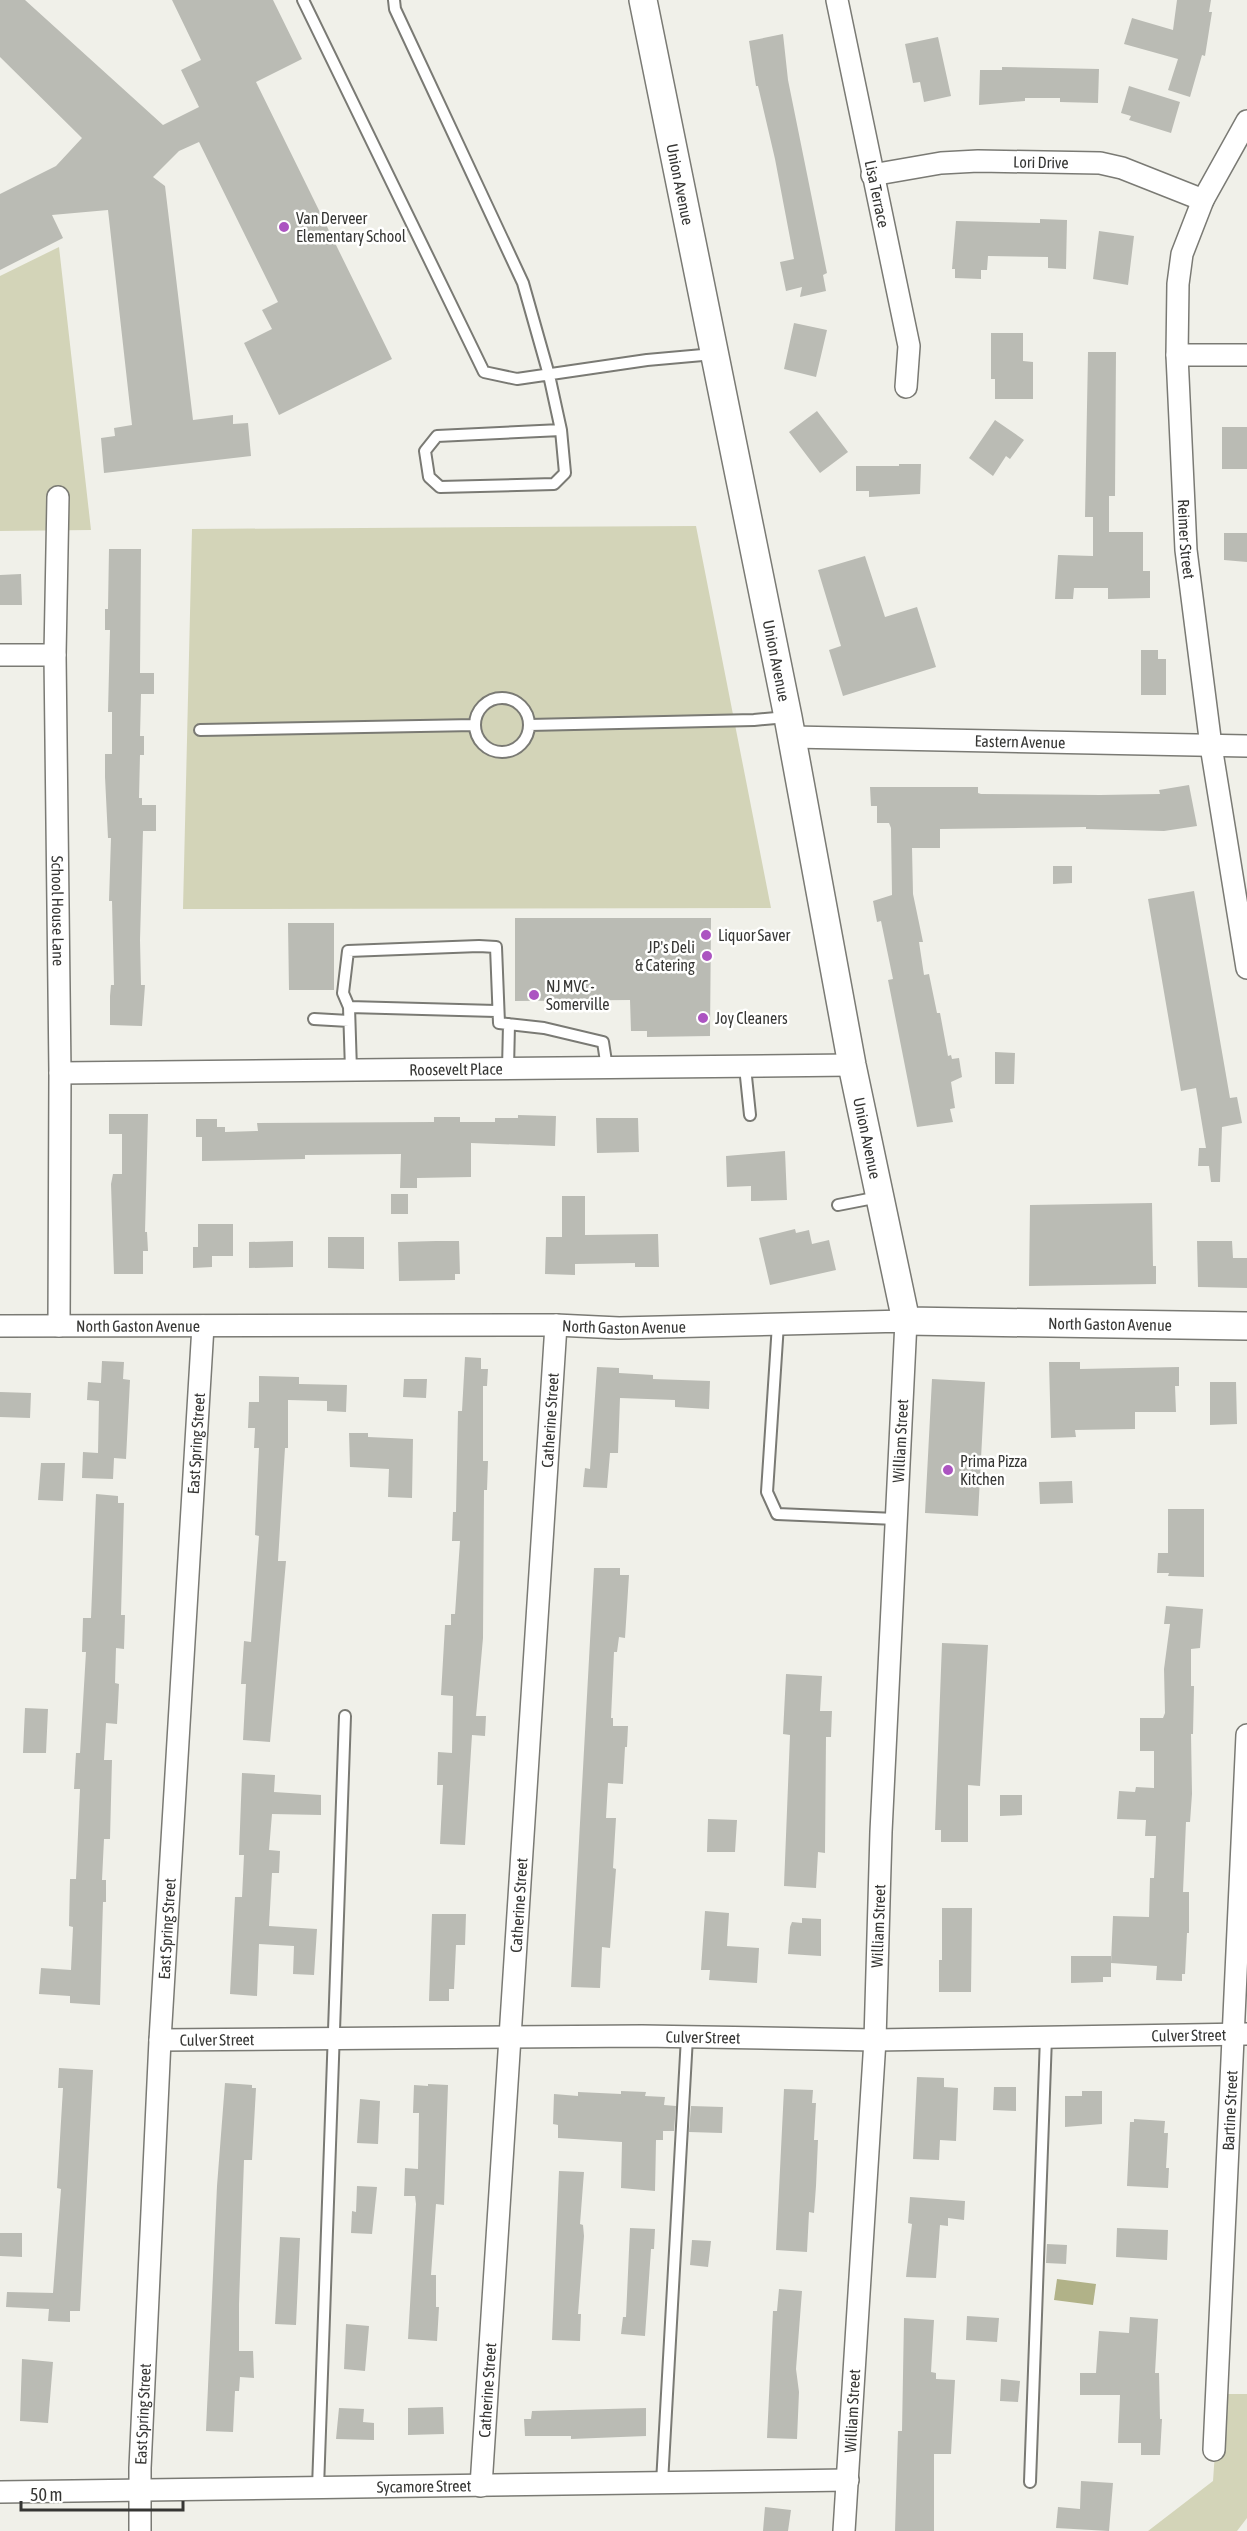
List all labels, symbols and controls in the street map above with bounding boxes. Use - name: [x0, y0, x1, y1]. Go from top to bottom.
- street label: Union Avenue: [663, 142, 697, 227]
- street label: Lori Drive: [1013, 153, 1069, 171]
- street label: Lisa Terrace: [862, 159, 893, 229]
- place label: Van Derveer Elementary School: [296, 209, 407, 246]
- marker: Van Derveer Elementary School: [277, 220, 291, 234]
- street label: Reimer Street: [1175, 499, 1199, 580]
- street label: Union Avenue: [760, 618, 794, 703]
- street label: Eastern Avenue: [974, 732, 1065, 751]
- street label: School House Lane: [48, 856, 68, 966]
- place label: Liquor Saver: [718, 926, 790, 945]
- marker: Liquor Saver: [699, 928, 713, 942]
- place label: JP's Deli & Catering: [635, 938, 695, 975]
- marker: JP's Deli & Catering: [700, 949, 714, 963]
- place label: NJ MVC - Somerville: [546, 977, 610, 1013]
- marker: NJ MVC - Somerville: [527, 988, 541, 1002]
- place label: Joy Cleaners: [715, 1009, 788, 1028]
- marker: Joy Cleaners: [696, 1011, 710, 1025]
- street label: Roosevelt Place: [409, 1060, 503, 1078]
- street label: Union Avenue: [850, 1096, 885, 1180]
- street label: North Gaston Avenue: [1048, 1314, 1172, 1334]
- street label: North Gaston Avenue: [562, 1316, 686, 1337]
- street label: North Gaston Avenue: [76, 1317, 200, 1335]
- street label: Catherine Street: [538, 1372, 562, 1468]
- street label: East Spring Street: [184, 1392, 208, 1495]
- street label: William Street: [889, 1398, 911, 1483]
- place label: Prima Pizza Kitchen: [960, 1452, 1028, 1488]
- marker: Prima Pizza Kitchen: [941, 1463, 955, 1477]
- street label: Catherine Street: [506, 1857, 531, 1953]
- street label: East Spring Street: [155, 1877, 179, 1980]
- street label: William Street: [868, 1883, 888, 1968]
- street label: Culver Street: [1151, 2025, 1227, 2045]
- street label: Culver Street: [665, 2027, 741, 2047]
- street label: Culver Street: [180, 2030, 255, 2049]
- street label: Bartine Street: [1219, 2069, 1241, 2151]
- street label: Catherine Street: [475, 2342, 499, 2438]
- street label: East Spring Street: [131, 2363, 154, 2465]
- street label: William Street: [841, 2368, 863, 2453]
- scale bar: [21, 2474, 183, 2512]
- street label: Sycamore Street: [376, 2476, 472, 2497]
- text: 50 m: [30, 2484, 62, 2505]

